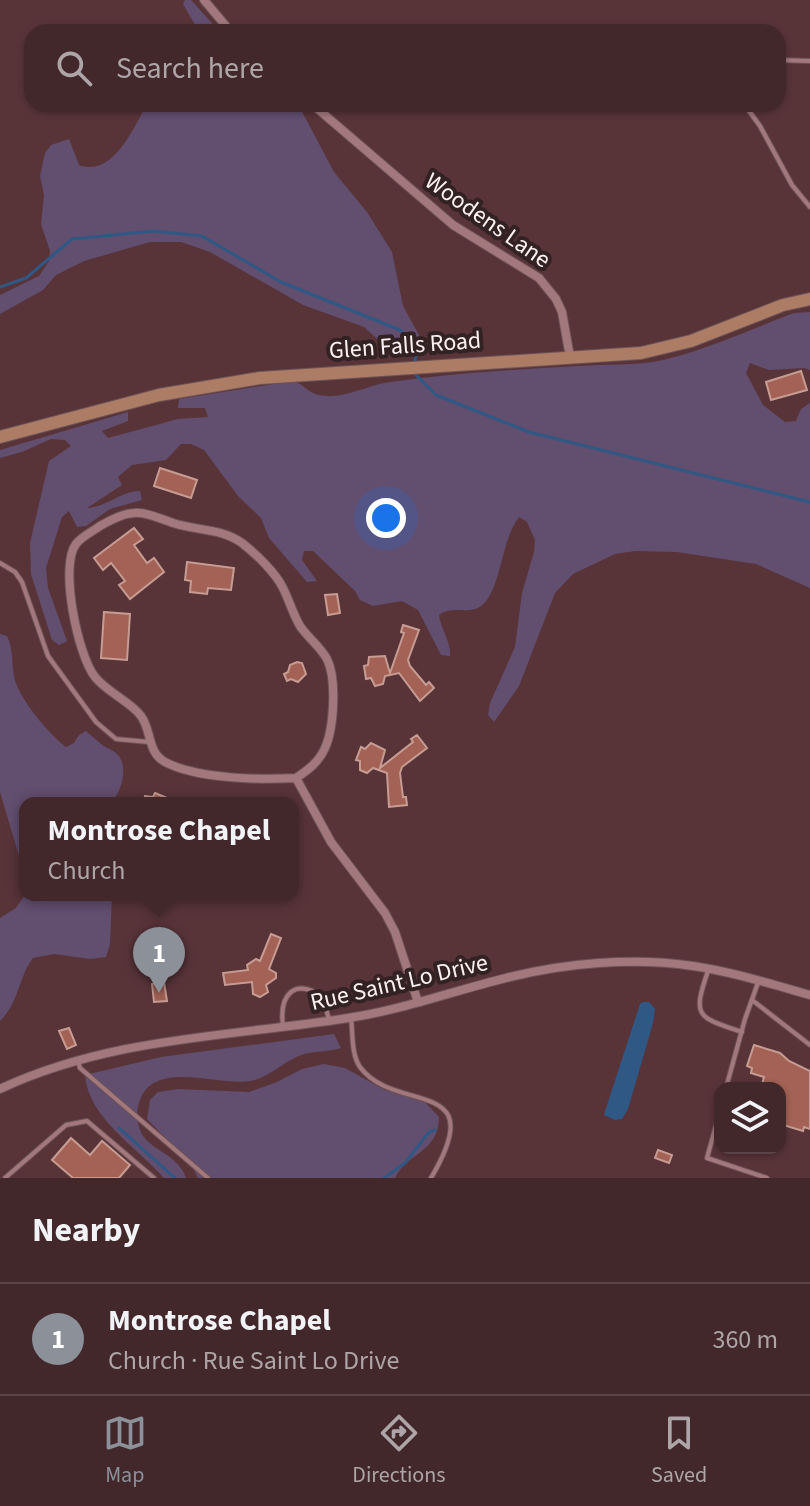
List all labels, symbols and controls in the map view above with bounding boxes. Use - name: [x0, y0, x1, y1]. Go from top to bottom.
- search box: [24, 24, 786, 112]
- icon: search: [52, 46, 96, 90]
- text: Search here: [116, 47, 264, 90]
- street label: Woodens Lane: [418, 164, 558, 277]
- street label: Glen Falls Road: [328, 323, 482, 368]
- your location: [366, 498, 406, 538]
- popup: [19, 797, 299, 901]
- text: Montrose Chapel: [48, 809, 270, 852]
- text: Church: [48, 852, 125, 889]
- pin: 1: [133, 927, 185, 993]
- street label: Rue Saint Lo Drive: [307, 945, 491, 1020]
- map controls: [714, 1082, 786, 1154]
- button: layers: [714, 1082, 786, 1154]
- text: Nearby: [32, 1206, 140, 1255]
- text: Montrose Chapel: [108, 1299, 331, 1342]
- text: 1: [51, 1321, 65, 1358]
- text: 360 m: [712, 1321, 778, 1358]
- text: Church · Rue Saint Lo Drive: [108, 1342, 399, 1379]
- tab: Map: [103, 1411, 147, 1491]
- tab: Directions: [352, 1411, 445, 1491]
- tab: Saved: [651, 1411, 707, 1491]

